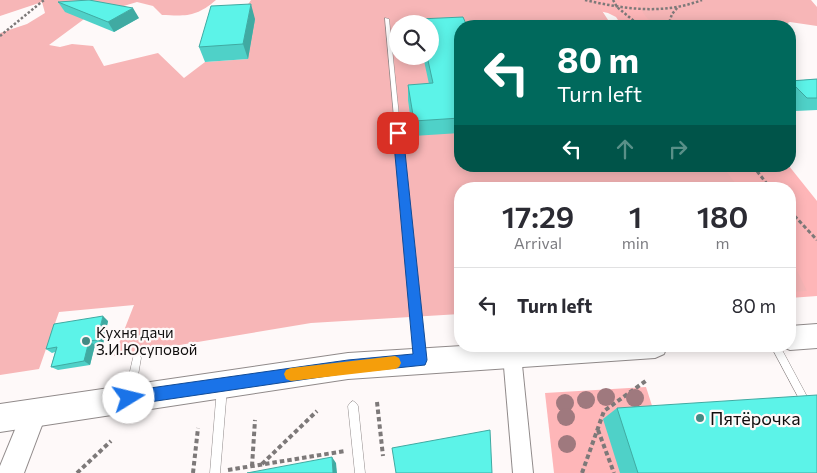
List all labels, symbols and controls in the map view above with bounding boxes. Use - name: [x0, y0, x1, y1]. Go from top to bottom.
- map controls: [389, 15, 439, 65]
- button: search: [389, 15, 439, 65]
- text: 80 m: [557, 37, 639, 80]
- icon: left: [474, 40, 539, 105]
- text: Turn left: [557, 80, 642, 107]
- pin: [377, 112, 419, 154]
- icon: arrive: [384, 119, 412, 147]
- icon: left: [558, 135, 586, 163]
- icon: ahead: [611, 135, 639, 163]
- icon: right: [664, 135, 692, 163]
- text: 17:29: [502, 197, 574, 234]
- text: 1: [629, 197, 642, 234]
- text: 180: [697, 197, 748, 234]
- text: Arrival: [514, 233, 562, 252]
- text: min: [622, 233, 649, 252]
- text: m: [716, 233, 729, 252]
- icon: left: [474, 291, 502, 319]
- text: Turn left: [517, 294, 592, 317]
- text: 80 m: [732, 294, 776, 317]
- place label: Кухня дачи З.И.Юсуповой: [96, 323, 197, 358]
- marker: Кухня дачи З.И.Юсуповой: [80, 335, 92, 347]
- position arrow: [102, 371, 154, 423]
- place label: Пятёрочка: [710, 407, 801, 429]
- marker: Пятёрочка: [694, 412, 706, 424]

